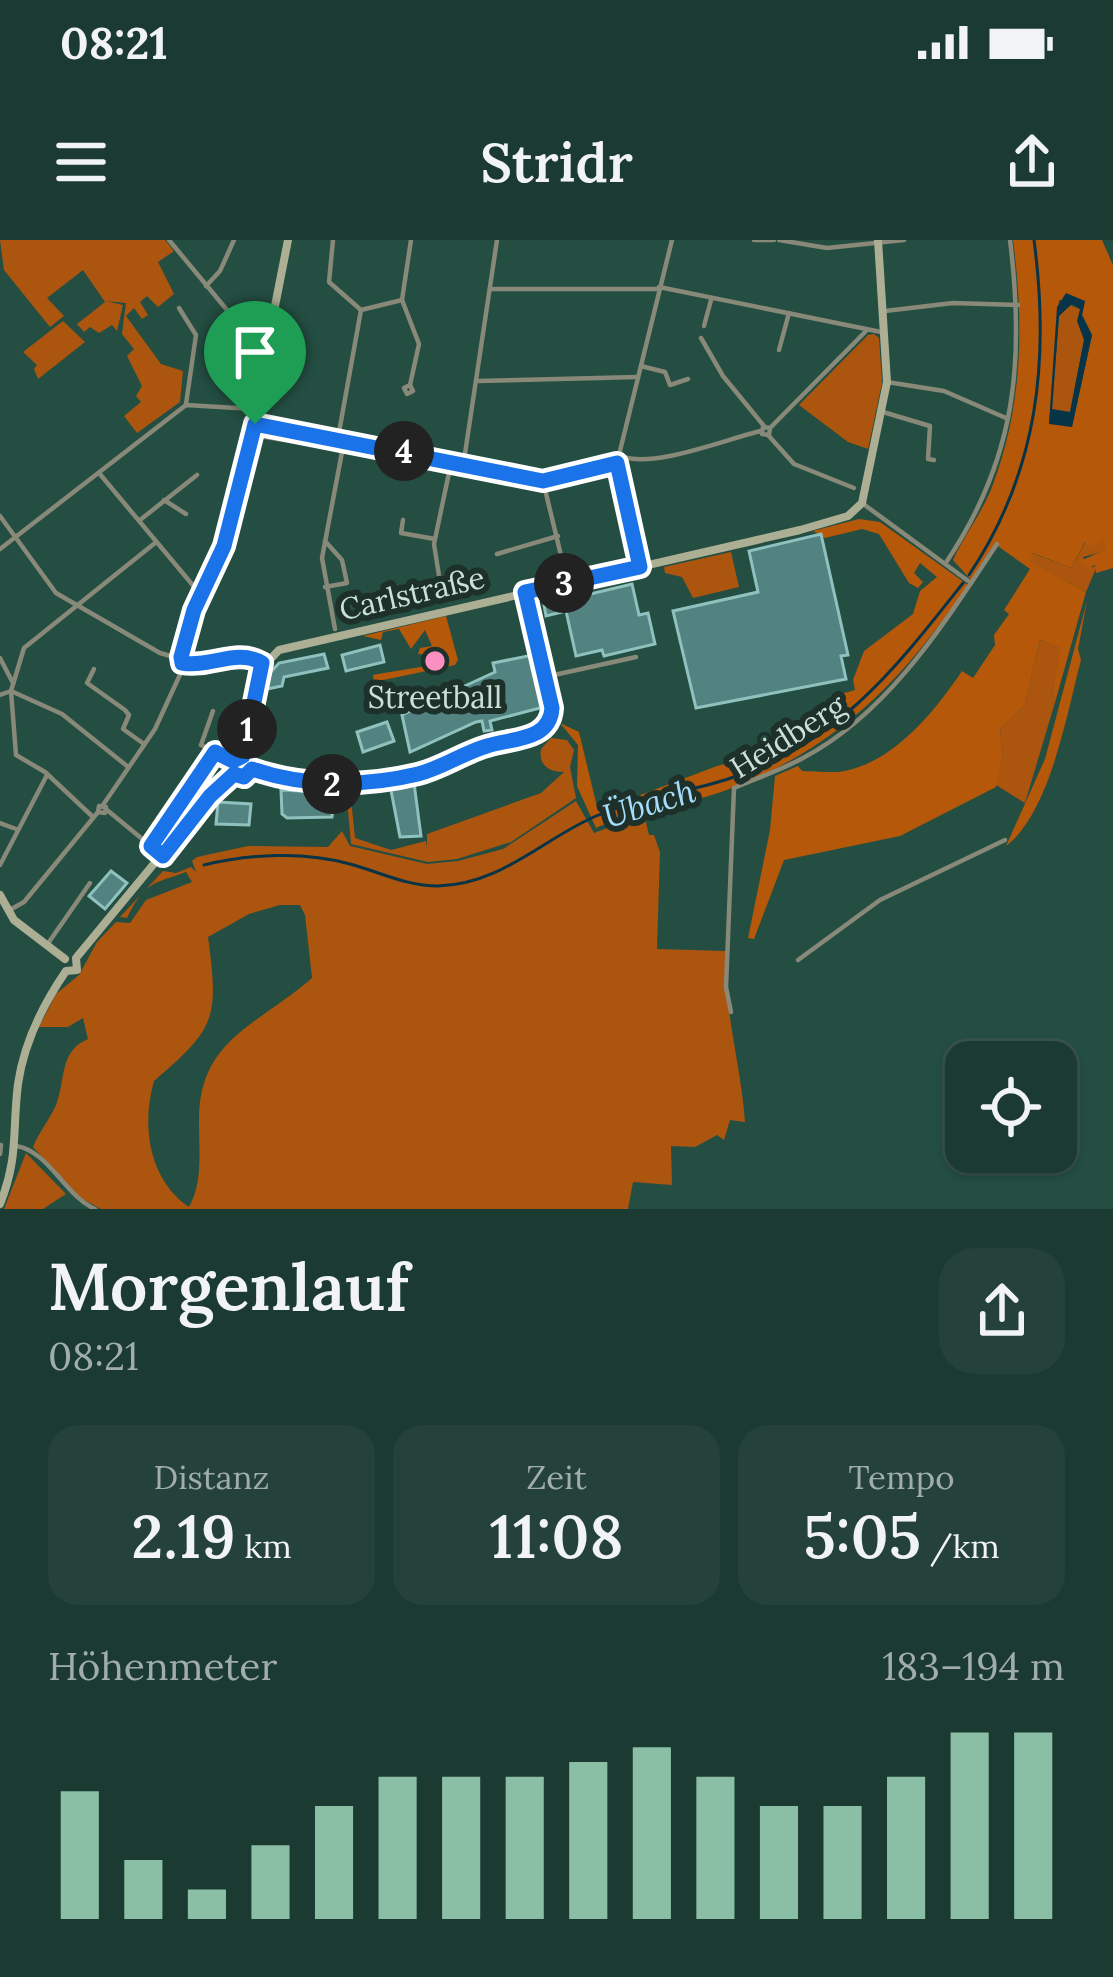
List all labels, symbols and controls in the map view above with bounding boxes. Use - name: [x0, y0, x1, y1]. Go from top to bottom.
- text: 08:21: [60, 14, 168, 71]
- text: Stridr: [480, 128, 633, 197]
- icon: menu: [48, 129, 114, 195]
- icon: share: [999, 129, 1065, 195]
- pin: [204, 301, 306, 424]
- icon: arrive: [222, 319, 288, 385]
- pin: 4: [374, 421, 434, 481]
- text: 4: [395, 430, 413, 472]
- pin: 3: [534, 553, 594, 613]
- street label: Carlstraße: [335, 558, 488, 628]
- text: 3: [555, 562, 573, 604]
- marker: Streetball: [422, 648, 448, 674]
- place label: Streetball: [368, 678, 502, 716]
- street label: Heidberg: [723, 685, 854, 787]
- pin: 1: [217, 699, 277, 759]
- text: 1: [240, 708, 254, 750]
- pin: 2: [302, 754, 362, 814]
- text: 2: [323, 763, 341, 805]
- water label: Übach: [598, 769, 700, 837]
- map controls: [945, 1041, 1077, 1173]
- button: locate: [945, 1041, 1077, 1173]
- text: Morgenlauf: [48, 1244, 409, 1328]
- button: share: [939, 1248, 1065, 1374]
- text: 08:21: [48, 1331, 139, 1381]
- text: Distanz: [154, 1456, 269, 1498]
- text: Zeit: [526, 1456, 587, 1498]
- text: Tempo: [849, 1456, 954, 1498]
- text: 2.19: [131, 1498, 236, 1574]
- text: 11:08: [489, 1498, 624, 1574]
- text: 5:05: [803, 1498, 921, 1574]
- text: km: [236, 1525, 292, 1567]
- text: /km: [921, 1525, 1000, 1567]
- text: Höhenmeter: [48, 1641, 277, 1691]
- text: 183–194 m: [882, 1641, 1065, 1691]

